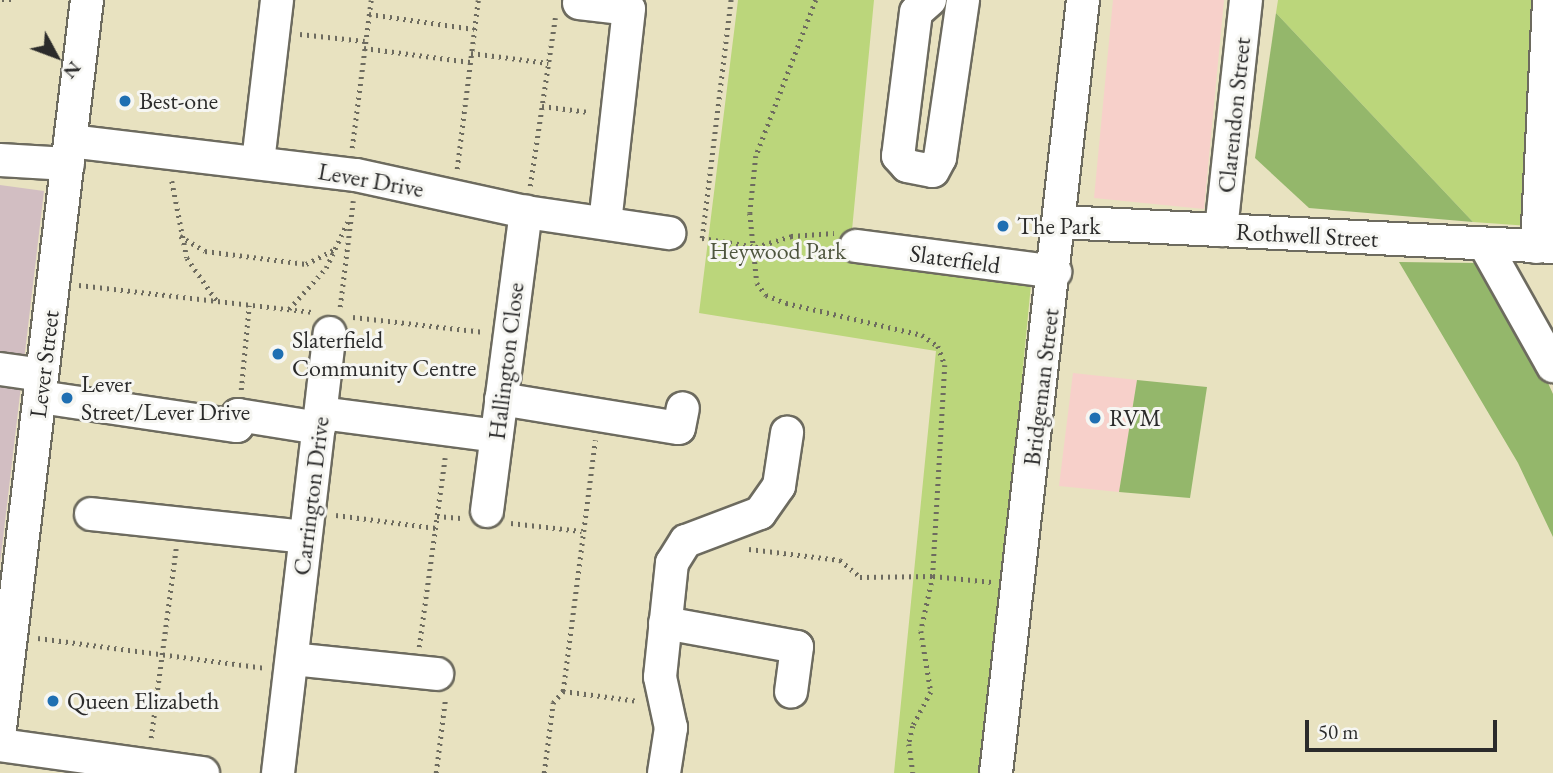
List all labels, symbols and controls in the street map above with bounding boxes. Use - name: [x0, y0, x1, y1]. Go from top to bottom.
- north arrow: [21, 21, 91, 91]
- street label: Clarendon Street: [1211, 36, 1257, 194]
- text: N: [58, 56, 87, 84]
- place label: Best-one: [139, 87, 218, 115]
- marker: Best-one: [117, 93, 133, 109]
- street label: Lever Drive: [316, 157, 426, 203]
- place label: The Park: [1017, 212, 1100, 240]
- street label: Rothwell Street: [1235, 217, 1379, 253]
- marker: The Park: [995, 218, 1011, 234]
- park label: Heywood Park: [710, 237, 846, 265]
- street label: Slaterfield: [908, 238, 1002, 280]
- street label: Hallington Close: [482, 281, 530, 441]
- street label: Bridgeman Street: [1017, 307, 1065, 467]
- street label: Lever Street: [23, 309, 65, 419]
- place label: Slaterfield Community Centre: [292, 326, 476, 382]
- marker: Slaterfield Community Centre: [270, 346, 286, 362]
- place label: Lever Street/Lever Drive: [81, 370, 250, 426]
- marker: Lever Street/Lever Drive: [59, 390, 75, 406]
- place label: RVM: [1109, 404, 1161, 432]
- marker: RVM: [1087, 410, 1103, 426]
- street label: Carrington Drive: [287, 415, 335, 577]
- place label: Queen Elizabeth: [67, 687, 219, 715]
- marker: Queen Elizabeth: [45, 693, 61, 709]
- scale bar: [1308, 706, 1500, 750]
- text: 50 m: [1318, 718, 1359, 745]

